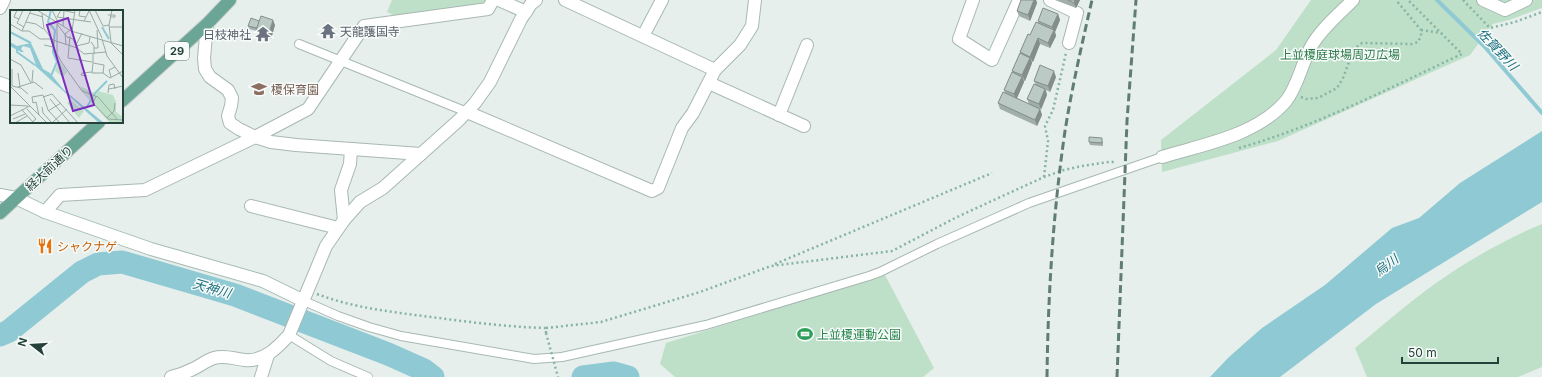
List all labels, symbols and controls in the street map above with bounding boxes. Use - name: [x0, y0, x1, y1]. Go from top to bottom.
- inset map: [10, 10, 123, 123]
- temple icon: 天龍護国寺: [319, 22, 337, 40]
- place label: 天龍護国寺: [340, 24, 400, 39]
- temple icon: 日枝神社: [254, 25, 272, 43]
- water label: 佐賀野川: [1474, 25, 1523, 75]
- place label: 日枝神社: [203, 27, 251, 42]
- road number: 29: [165, 42, 189, 60]
- park label: 上並榎庭球場周辺広場: [1280, 47, 1400, 62]
- school or university icon: 榎保育園: [250, 80, 268, 98]
- place label: 榎保育園: [271, 82, 319, 97]
- street label: 経大前通り: [22, 142, 76, 194]
- restaurant icon: シャクナゲ: [36, 237, 54, 255]
- place label: シャクナゲ: [57, 239, 117, 254]
- water label: 烏川: [1371, 250, 1403, 279]
- water label: 天神川: [191, 275, 235, 302]
- north arrow: [12, 325, 52, 365]
- sports icon: 上並榎運動公園: [796, 325, 814, 343]
- place label: 上並榎運動公園: [817, 327, 901, 342]
- text: N: [15, 336, 30, 348]
- scale bar: [1402, 339, 1498, 365]
- text: 50 m: [1408, 345, 1437, 360]

